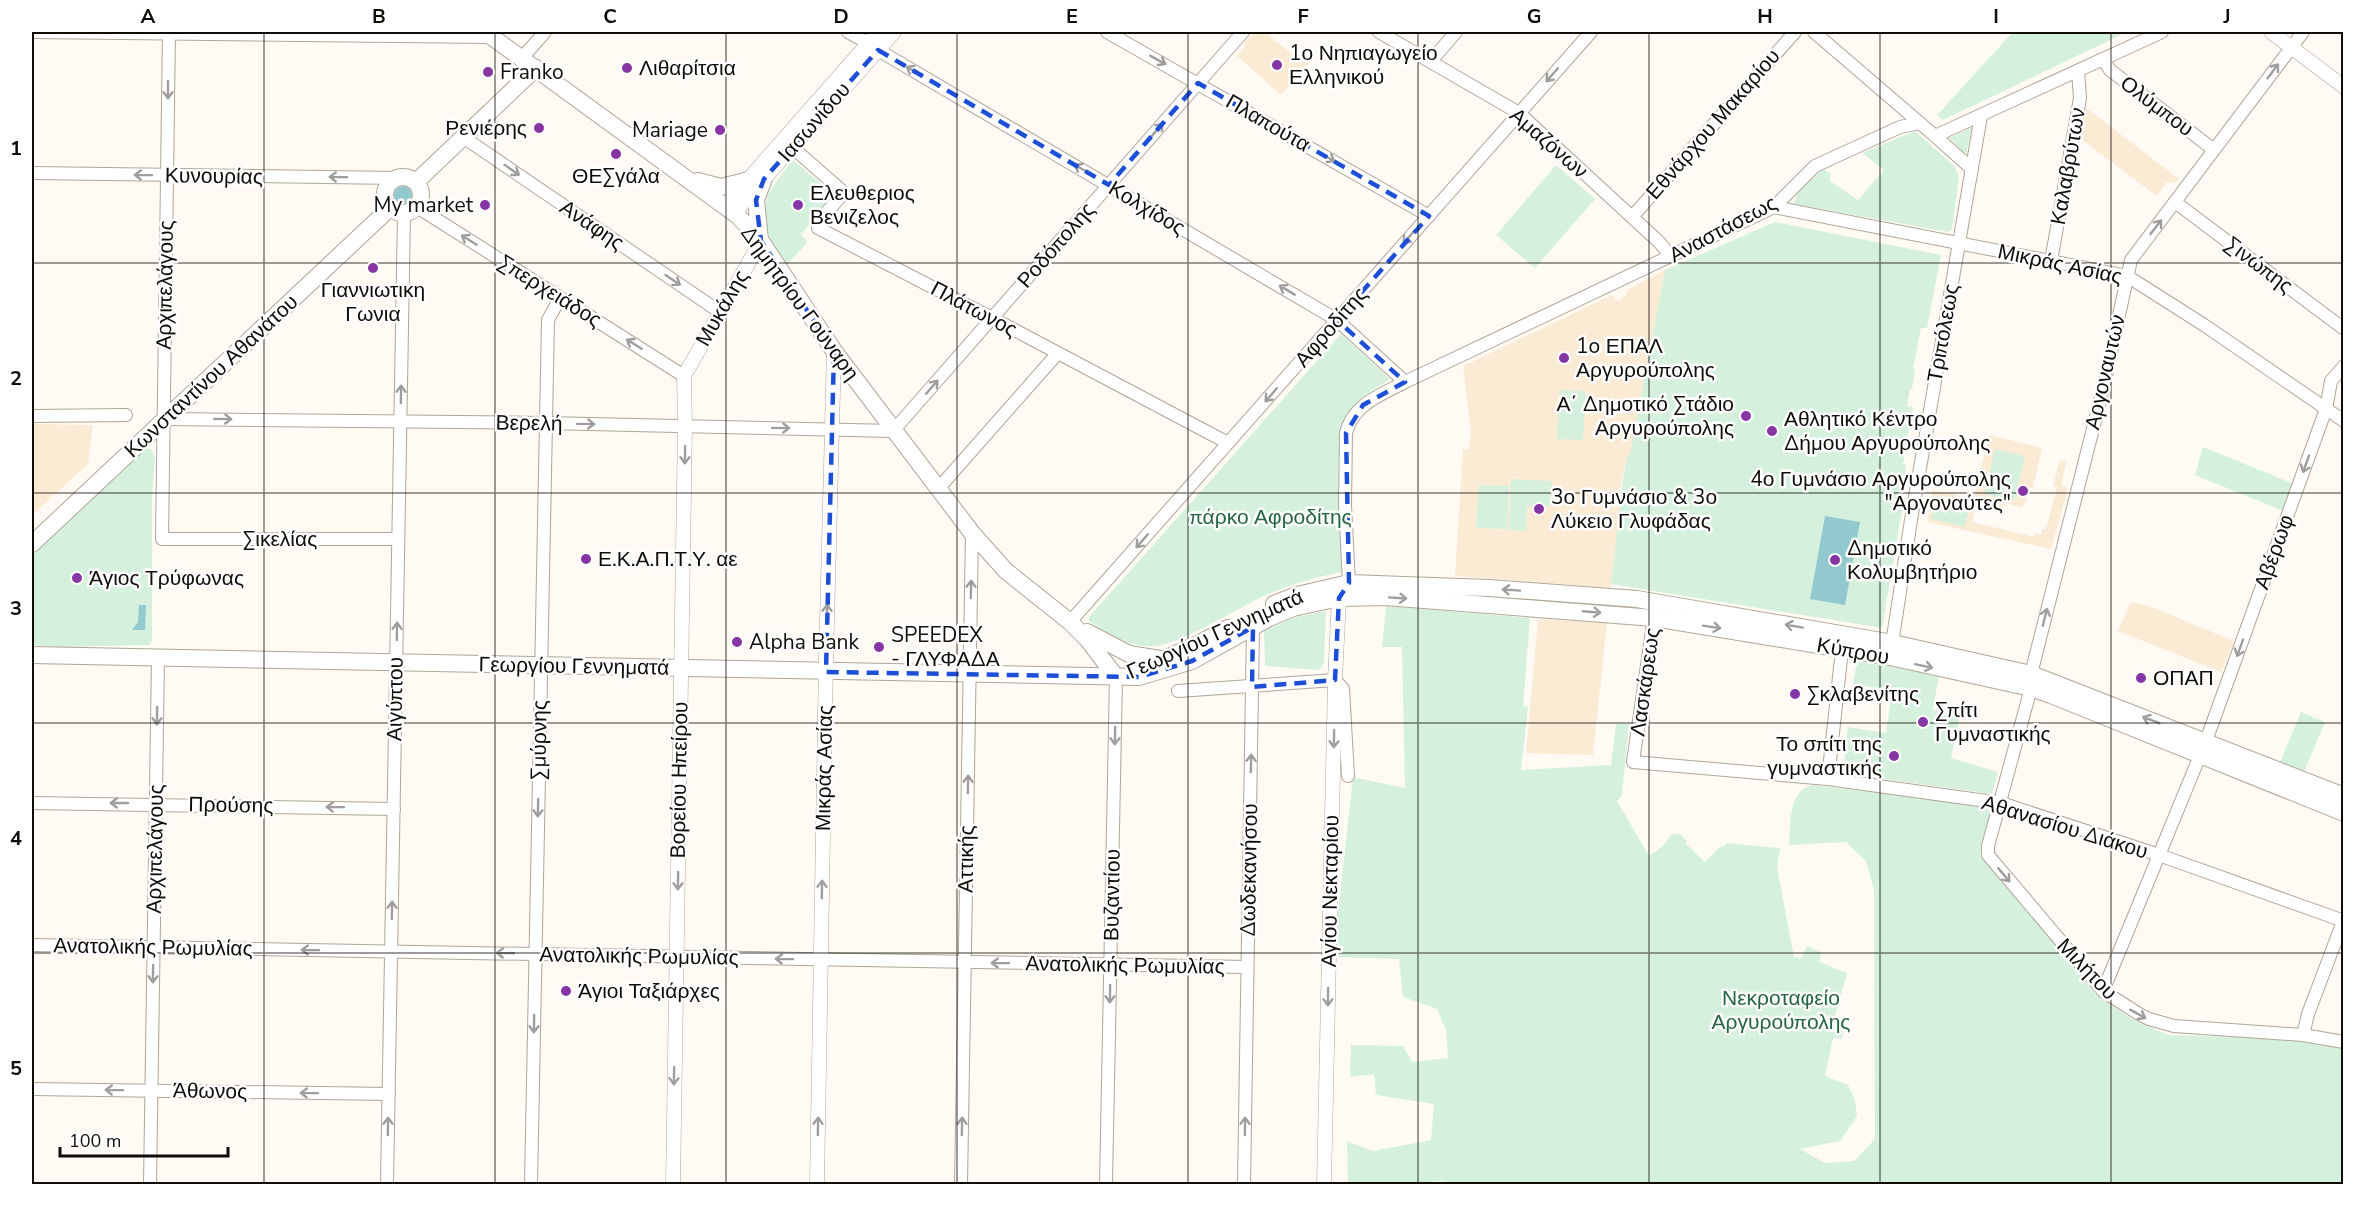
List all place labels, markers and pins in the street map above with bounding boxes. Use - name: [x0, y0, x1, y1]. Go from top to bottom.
- place label: 1ο Νηπιαγωγείο Ελληνικού: [1289, 39, 1438, 91]
- place label: Λιθαρίτσια: [639, 54, 736, 82]
- place label: Franko: [500, 58, 564, 86]
- marker: 1ο Νηπιαγωγείο Ελληνικού: [1270, 58, 1284, 72]
- marker: Λιθαρίτσια: [620, 61, 634, 75]
- marker: Franko: [481, 65, 495, 79]
- place label: Ρενιέρης: [445, 114, 527, 142]
- place label: Mariage: [632, 116, 708, 144]
- marker: Ρενιέρης: [532, 121, 546, 135]
- marker: Mariage: [713, 123, 727, 137]
- marker: ΘΕΣγάλα: [609, 147, 623, 161]
- place label: ΘΕΣγάλα: [572, 162, 660, 190]
- place label: Ελευθεριος Βενιζελος: [810, 179, 915, 231]
- place label: My market: [373, 191, 474, 219]
- marker: My market: [478, 198, 492, 212]
- marker: Ελευθεριος Βενιζελος: [791, 198, 805, 212]
- marker: Γιαννιωτικη Γωνια: [366, 261, 380, 275]
- place label: Γιαννιωτικη Γωνια: [321, 276, 425, 328]
- place label: 1o ΕΠΑΛ Αργυρούπολης: [1576, 332, 1715, 384]
- marker: 1o ΕΠΑΛ Αργυρούπολης: [1557, 351, 1571, 365]
- place label: Α΄ Δημοτικό Στάδιο Αργυρούπολης: [1556, 390, 1734, 442]
- place label: Αθλητικό Κέντρο Δήμου Αργυρούπολης: [1784, 405, 1990, 457]
- marker: Α΄ Δημοτικό Στάδιο Αργυρούπολης: [1739, 409, 1753, 423]
- marker: Αθλητικό Κέντρο Δήμου Αργυρούπολης: [1765, 424, 1779, 438]
- place label: 4ο Γυμνάσιο Αργυρούπολης "Αργοναύτες": [1750, 465, 2011, 517]
- place label: 3ο Γυμνάσιο & 3ο Λύκειο Γλυφάδας: [1551, 483, 1717, 535]
- marker: 4ο Γυμνάσιο Αργυρούπολης "Αργοναύτες": [2016, 484, 2030, 498]
- marker: 3ο Γυμνάσιο & 3ο Λύκειο Γλυφάδας: [1532, 502, 1546, 516]
- place label: Δημοτικό Κολυμβητήριο: [1847, 534, 1977, 586]
- place label: Ε.Κ.Α.Π.Τ.Υ. αε: [598, 545, 738, 573]
- marker: Ε.Κ.Α.Π.Τ.Υ. αε: [579, 552, 593, 566]
- marker: Δημοτικό Κολυμβητήριο: [1828, 553, 1842, 567]
- place label: Άγιος Τρύφωνας: [89, 564, 244, 592]
- marker: Άγιος Τρύφωνας: [70, 571, 84, 585]
- place label: SPEEDEX - ΓΛΥΦΑΔΑ: [891, 621, 1000, 673]
- place label: Alpha Bank: [749, 628, 859, 656]
- marker: Alpha Bank: [730, 635, 744, 649]
- marker: SPEEDEX - ΓΛΥΦΑΔΑ: [872, 640, 886, 654]
- place label: ΟΠΑΠ: [2153, 664, 2214, 692]
- marker: ΟΠΑΠ: [2134, 671, 2148, 685]
- place label: Σκλαβενίτης: [1807, 680, 1919, 708]
- marker: Σκλαβενίτης: [1788, 687, 1802, 701]
- place label: Σπίτι Γυμναστικής: [1935, 696, 2051, 748]
- marker: Σπίτι Γυμναστικής: [1916, 715, 1930, 729]
- place label: Το σπίτι της γυμναστικής: [1767, 730, 1882, 782]
- marker: Το σπίτι της γυμναστικής: [1887, 749, 1901, 763]
- place label: Άγιοι Ταξιάρχες: [578, 977, 720, 1005]
- marker: Άγιοι Ταξιάρχες: [559, 984, 573, 998]

